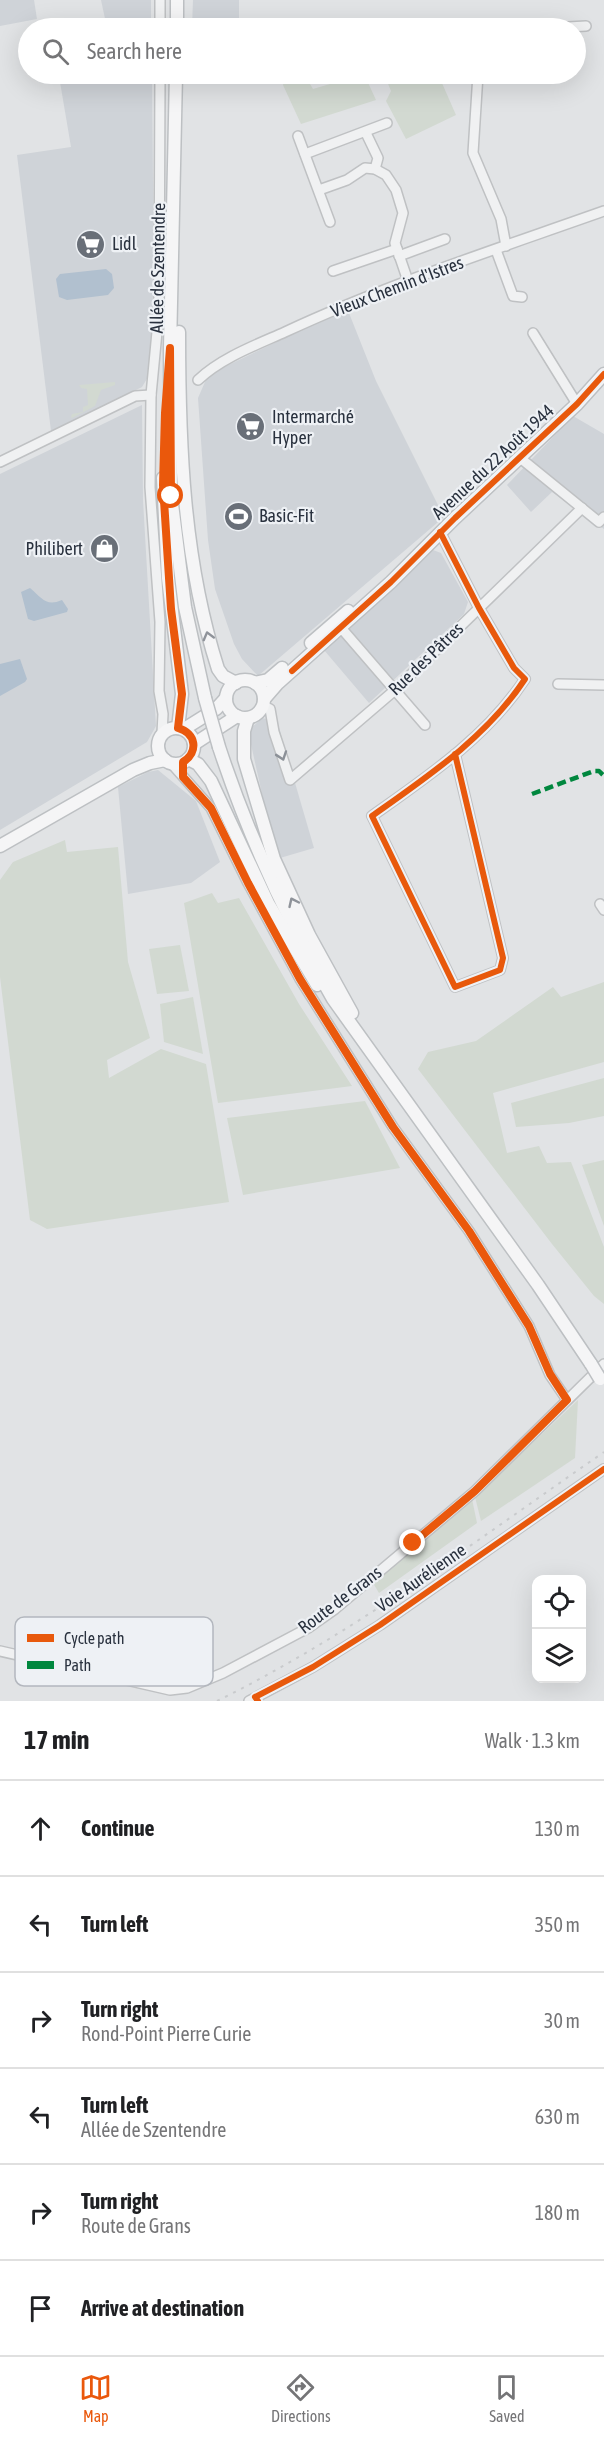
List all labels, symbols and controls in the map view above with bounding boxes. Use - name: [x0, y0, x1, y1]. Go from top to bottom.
- search box: [18, 18, 586, 84]
- icon: search: [39, 35, 72, 68]
- text: Search here: [87, 38, 182, 64]
- street label: Allée de Szentendre: [146, 202, 169, 334]
- supermarket icon: Lidl: [75, 228, 107, 260]
- place label: Lidl: [112, 233, 137, 254]
- street label: Vieux Chemin d'Istres: [328, 252, 466, 321]
- street label: Avenue du 22 Août 1944: [427, 400, 558, 523]
- place label: Intermarché Hyper: [272, 406, 354, 448]
- supermarket icon: Intermarché Hyper: [235, 411, 267, 443]
- route start: [157, 482, 183, 508]
- sports icon: Basic-Fit: [222, 500, 254, 532]
- place label: Basic-Fit: [259, 505, 314, 526]
- shop icon: Philibert: [88, 533, 120, 565]
- place label: Philibert: [25, 538, 83, 559]
- street label: Rue des Pâtres: [384, 618, 467, 699]
- one-way arrow: [203, 631, 216, 641]
- one-way arrow: [275, 750, 287, 761]
- one-way arrow: [288, 897, 300, 908]
- route end: [399, 1529, 425, 1555]
- street label: Voie Aurélienne: [372, 1539, 470, 1616]
- street label: Route de Grans: [294, 1561, 386, 1638]
- map controls: [532, 1575, 586, 1683]
- button: locate: [532, 1575, 586, 1629]
- legend: [15, 1617, 213, 1686]
- text: Cycle path: [64, 1629, 124, 1648]
- button: layers: [532, 1629, 586, 1683]
- text: Path: [64, 1656, 91, 1674]
- text: 17 min: [24, 1725, 89, 1755]
- text: Walk · 1.3 km: [485, 1729, 580, 1752]
- icon: ahead: [24, 1812, 57, 1845]
- text: Continue: [81, 1815, 155, 1841]
- text: 130 m: [535, 1817, 580, 1840]
- icon: left: [24, 1908, 57, 1941]
- text: Turn left: [81, 1911, 148, 1937]
- text: 350 m: [535, 1913, 580, 1936]
- text: Turn right: [81, 1996, 158, 2022]
- icon: right: [24, 2004, 57, 2037]
- text: 30 m: [544, 2009, 580, 2032]
- text: Rond-Point Pierre Curie: [81, 2022, 251, 2045]
- text: Turn left: [81, 2092, 148, 2118]
- icon: left: [24, 2100, 57, 2133]
- text: 630 m: [535, 2105, 580, 2128]
- text: Allée de Szentendre: [81, 2118, 226, 2141]
- text: Turn right: [81, 2188, 158, 2214]
- icon: right: [24, 2196, 57, 2229]
- text: 180 m: [535, 2201, 580, 2224]
- text: Route de Grans: [81, 2214, 191, 2237]
- icon: arrive: [24, 2292, 57, 2325]
- text: Arrive at destination: [81, 2295, 244, 2321]
- tab: Map: [79, 2371, 112, 2425]
- tab: Directions: [271, 2371, 331, 2425]
- tab: Saved: [489, 2371, 525, 2425]

